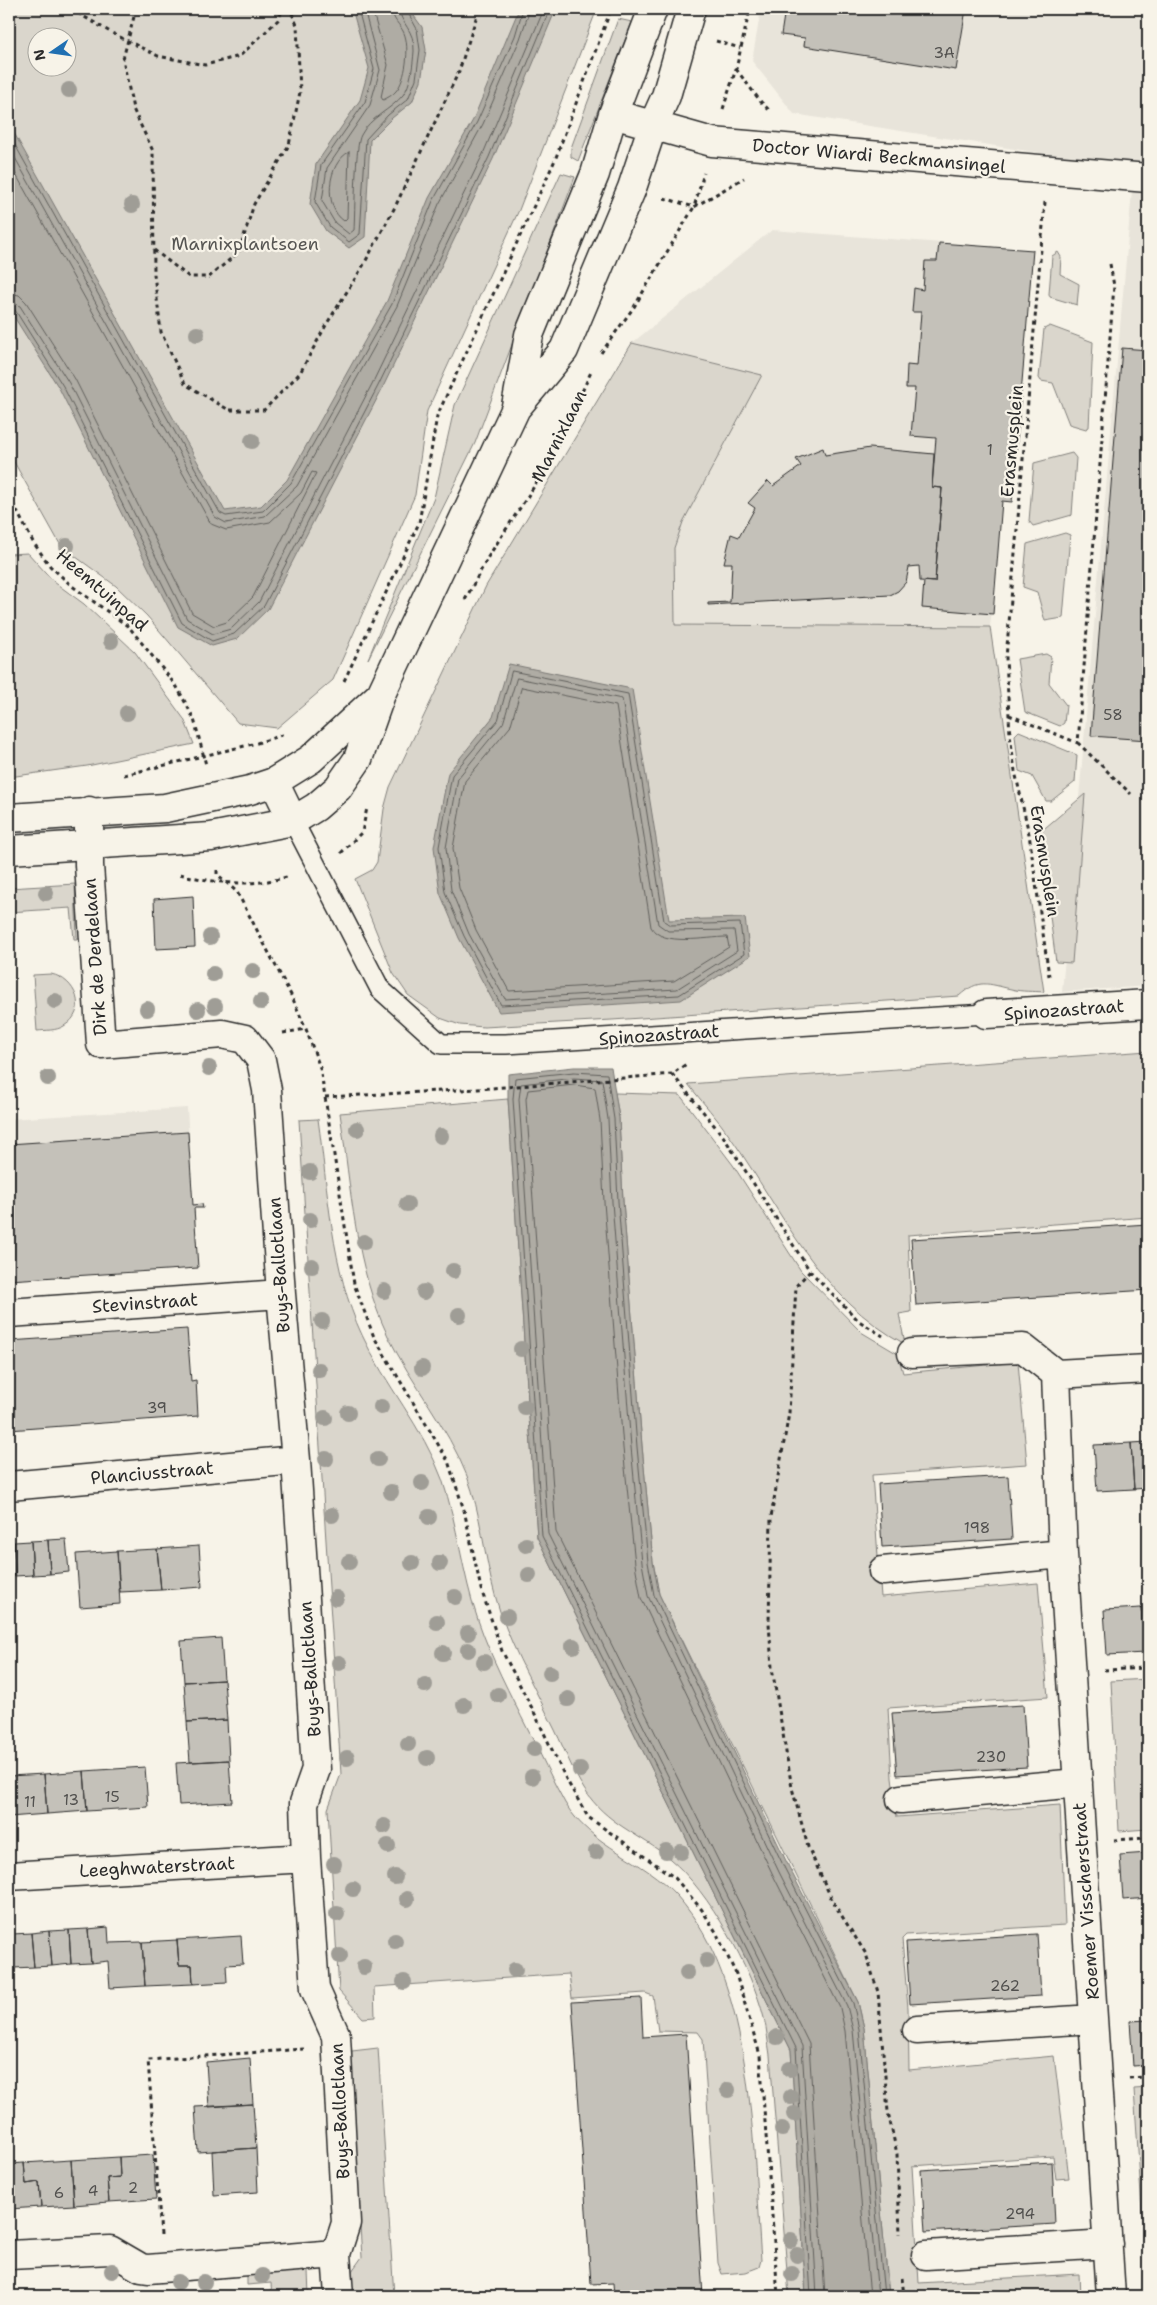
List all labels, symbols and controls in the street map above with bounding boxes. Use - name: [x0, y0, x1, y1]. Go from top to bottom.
- north arrow: [28, 28, 78, 78]
- house number: 3A: [933, 43, 955, 63]
- text: N: [29, 47, 49, 62]
- street label: Doctor Wiardi Beckmansingel: [751, 133, 1007, 179]
- park label: Marnixplantsoen: [171, 232, 319, 256]
- street label: Erasmusplein: [995, 384, 1029, 498]
- street label: Marnixlaan: [526, 386, 592, 486]
- house number: 1: [987, 440, 993, 460]
- street label: Heemtuinpad: [51, 543, 153, 637]
- house number: 58: [1103, 705, 1123, 725]
- street label: Erasmusplein: [1024, 803, 1066, 919]
- street label: Dirk de Derdelaan: [78, 877, 112, 1037]
- street label: Spinozastraat: [1003, 994, 1125, 1026]
- street label: Spinozastraat: [598, 1019, 720, 1051]
- street label: Buys-Ballotlaan: [262, 1196, 296, 1334]
- street label: Stevinstraat: [91, 1287, 199, 1319]
- house number: 39: [147, 1398, 167, 1418]
- street label: Planciusstraat: [89, 1456, 215, 1490]
- house number: 198: [964, 1518, 990, 1538]
- street label: Buys-Ballotlaan: [293, 1600, 327, 1738]
- house number: 230: [976, 1747, 1006, 1767]
- house number: 15: [104, 1787, 120, 1807]
- house number: 13: [63, 1790, 79, 1810]
- house number: 11: [24, 1792, 36, 1812]
- street label: Roemer Visscherstraat: [1067, 1801, 1105, 2000]
- street label: Leeghwaterstraat: [78, 1851, 236, 1883]
- house number: 262: [990, 1976, 1020, 1996]
- street label: Buys-Ballotlaan: [324, 2042, 356, 2180]
- house number: 2: [128, 2178, 138, 2198]
- house number: 4: [88, 2181, 98, 2201]
- house number: 6: [54, 2183, 64, 2203]
- house number: 294: [1005, 2204, 1035, 2224]

